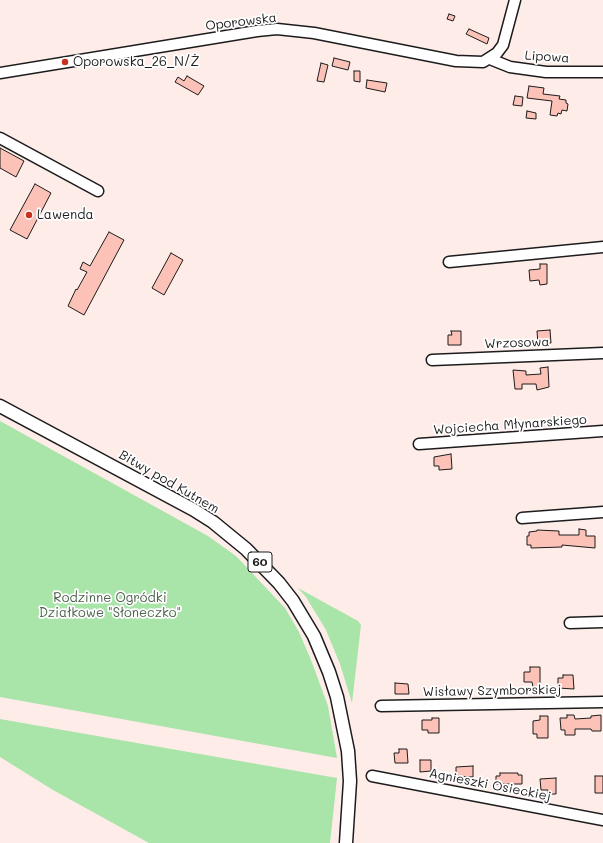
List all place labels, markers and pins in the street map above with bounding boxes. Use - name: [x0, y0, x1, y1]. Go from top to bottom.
- place label: Oporowska_26_N/Ż: [73, 54, 199, 70]
- marker: Oporowska_26_N/Ż: [60, 57, 70, 67]
- place label: Lawenda: [37, 207, 94, 223]
- marker: Lawenda: [24, 210, 34, 220]

